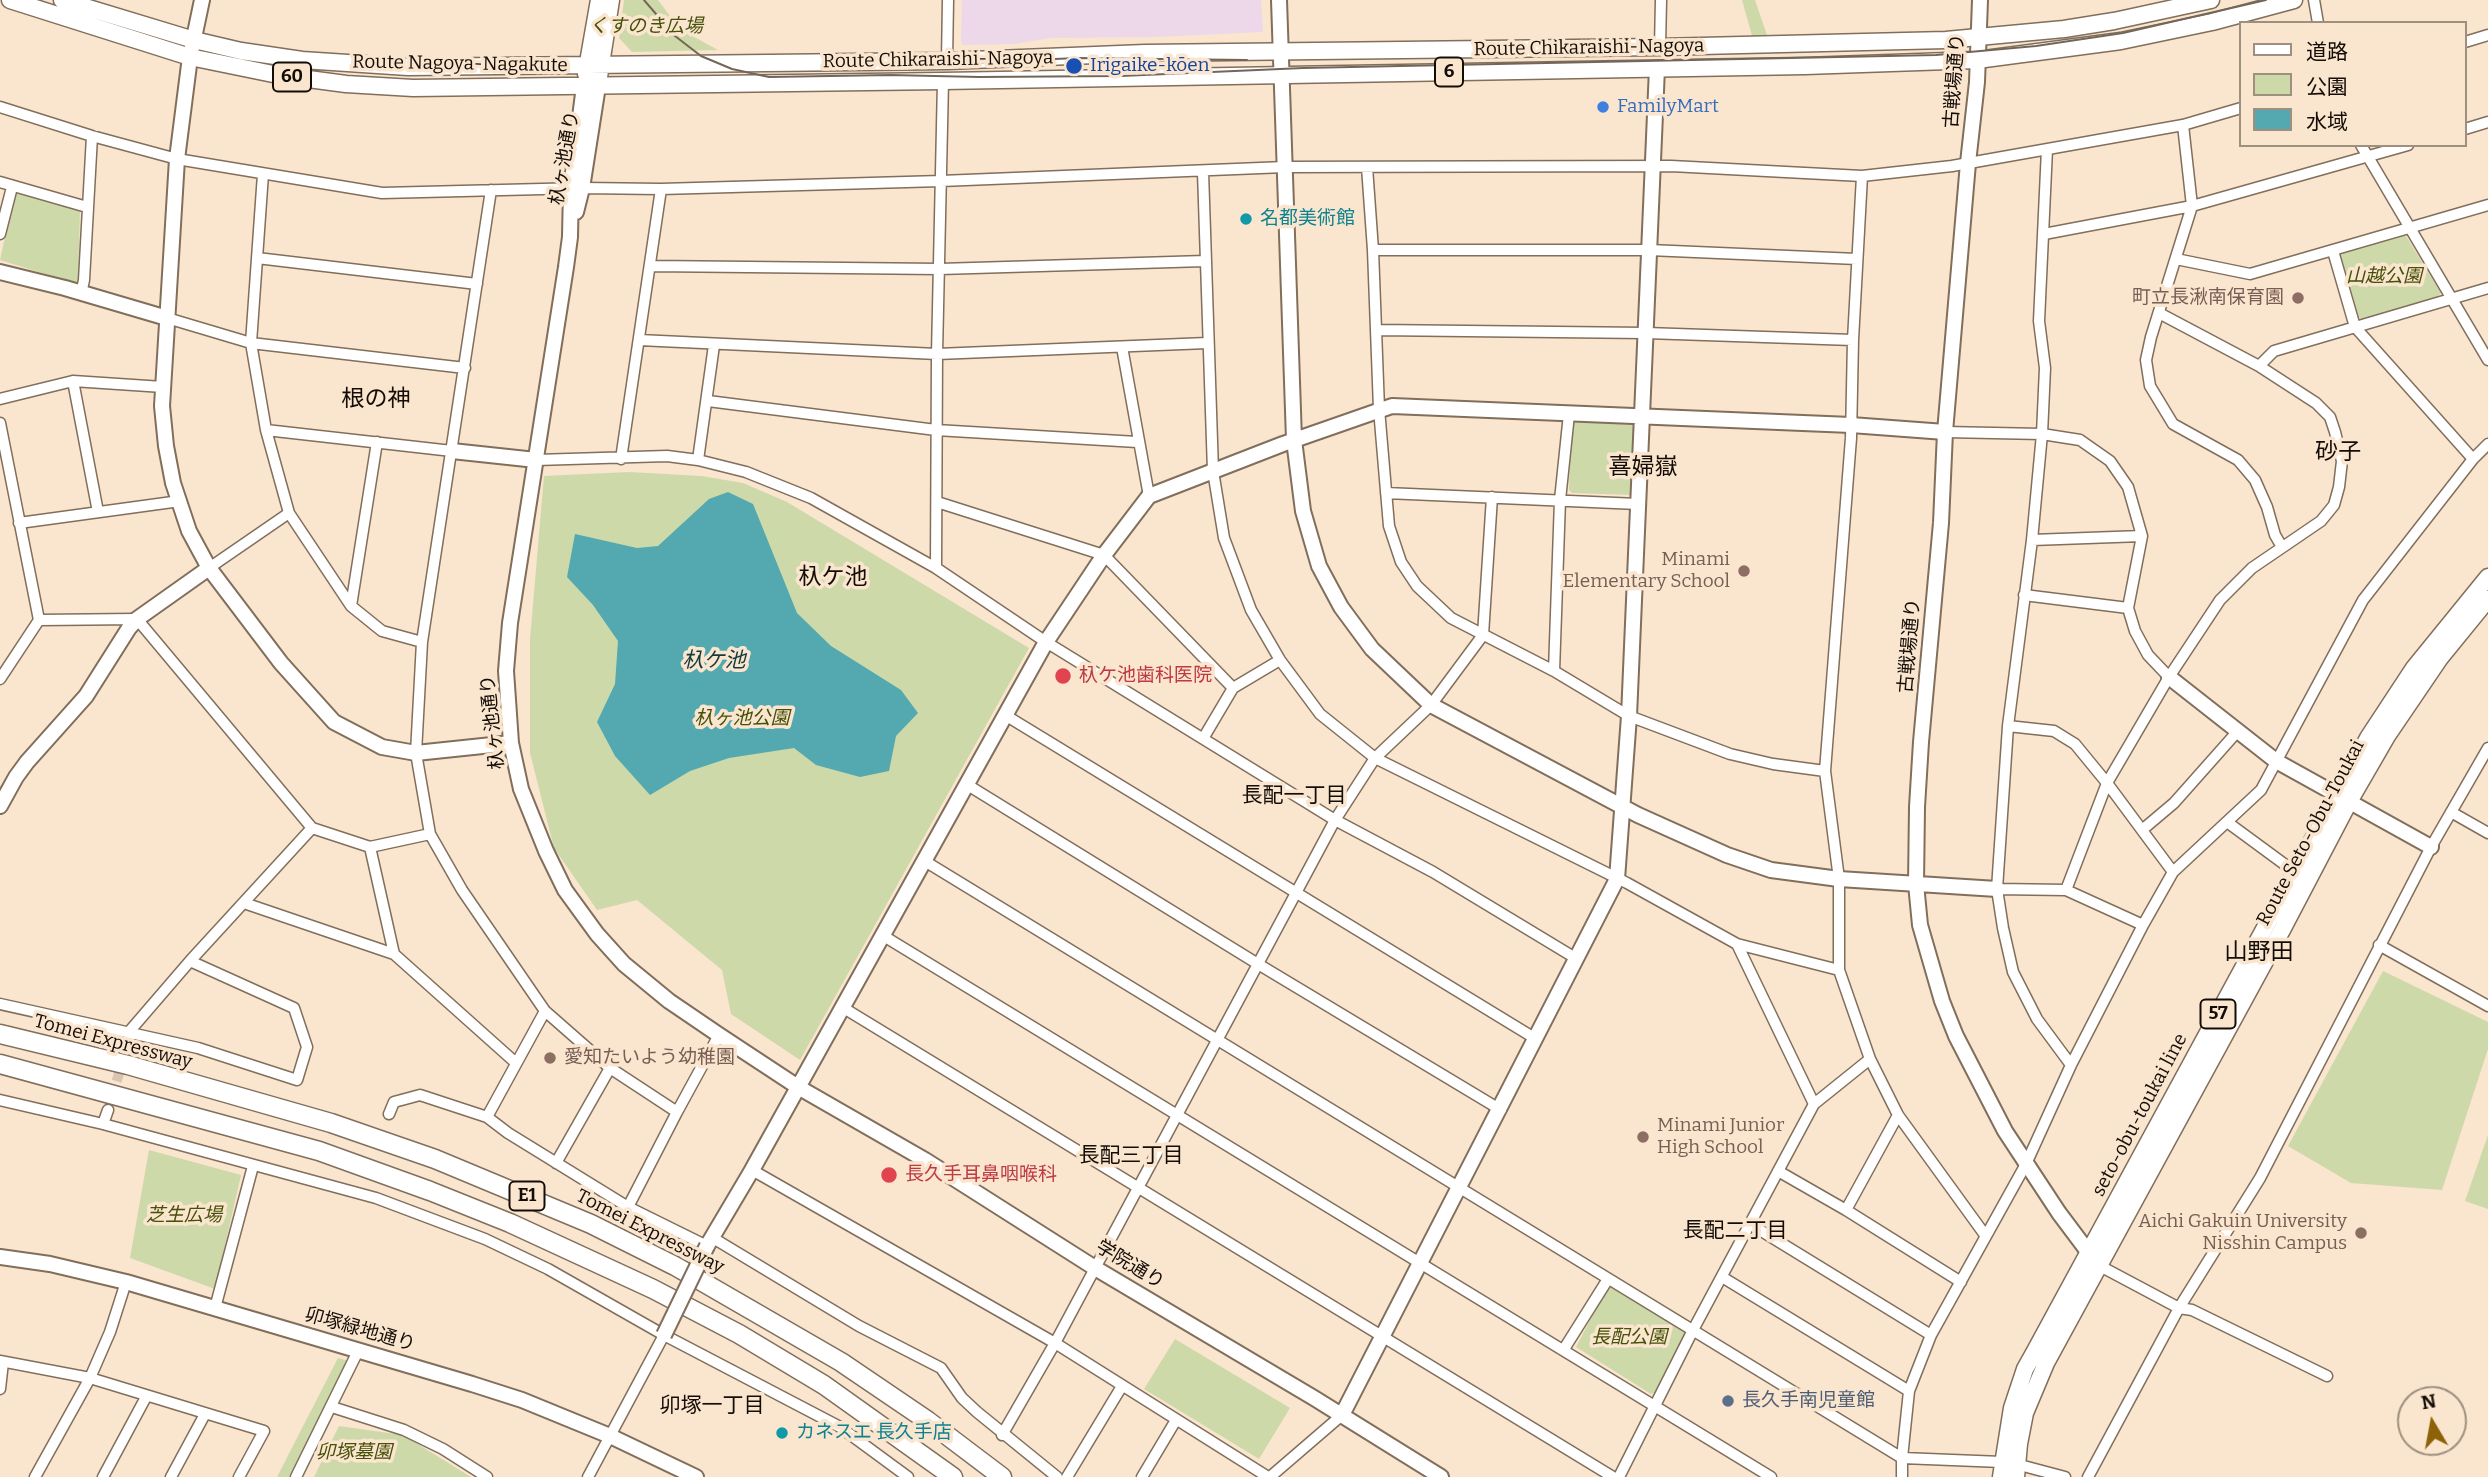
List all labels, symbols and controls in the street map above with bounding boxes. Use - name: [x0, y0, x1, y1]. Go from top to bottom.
- park label: くすのき広場: [589, 16, 703, 38]
- legend: [2240, 21, 2467, 147]
- street label: 古戦場通り: [1940, 33, 1970, 129]
- street label: Route Chikaraishi-Nagoya: [1474, 35, 1704, 61]
- text: 道路: [2306, 39, 2348, 65]
- street label: Route Chikaraishi-Nagoya: [823, 47, 1053, 73]
- street label: Route Nagoya-Nagakute: [352, 51, 568, 77]
- place label: Irigaike-kōen: [1090, 55, 1210, 77]
- marker: Irigaike-kōen: [1064, 56, 1084, 76]
- road number: 6: [1435, 58, 1463, 86]
- road number: 60: [273, 62, 311, 92]
- text: 公園: [2306, 74, 2348, 100]
- place label: FamilyMart: [1617, 96, 1719, 118]
- marker: FamilyMart: [1595, 99, 1611, 115]
- street label: 杁ヶ池通り: [546, 109, 584, 207]
- text: 水域: [2306, 109, 2348, 135]
- place label: 名都美術館: [1260, 208, 1355, 230]
- marker: 名都美術館: [1238, 211, 1254, 227]
- park label: 山越公園: [2346, 266, 2422, 288]
- place label: 町立長湫南保育園: [2132, 287, 2284, 309]
- marker: 町立長湫南保育園: [2290, 290, 2306, 306]
- district label: 根の神: [342, 386, 410, 414]
- district label: 砂子: [2315, 439, 2361, 467]
- district label: 喜婦嶽: [1609, 454, 1677, 482]
- place label: Minami Elementary School: [1563, 549, 1730, 593]
- marker: Minami Elementary School: [1736, 563, 1752, 579]
- district label: 杁ケ池: [799, 564, 867, 592]
- street label: 古戦場通り: [1895, 598, 1925, 694]
- water label: 杁ケ池: [683, 648, 745, 674]
- place label: 杁ケ池歯科医院: [1079, 665, 1212, 687]
- marker: 杁ケ池歯科医院: [1053, 666, 1073, 686]
- street label: 杁ヶ池通り: [477, 674, 509, 770]
- park label: 杁ヶ池公園: [695, 708, 789, 730]
- street label: Route Seto-Obu-Toukai: [2252, 736, 2370, 930]
- district label: 長配一丁目: [1242, 783, 1346, 809]
- district label: 山野田: [2225, 939, 2293, 967]
- road number: 57: [2200, 1000, 2236, 1028]
- street label: Tomei Expressway: [31, 1010, 195, 1074]
- street label: seto-obu-toukai line: [2087, 1030, 2193, 1200]
- place label: 愛知たいよう幼稚園: [564, 1047, 735, 1069]
- marker: 愛知たいよう幼稚園: [542, 1050, 558, 1066]
- place label: Minami Junior High School: [1657, 1115, 1784, 1159]
- marker: Minami Junior High School: [1635, 1129, 1651, 1145]
- district label: 長配三丁目: [1079, 1143, 1183, 1169]
- place label: 長久手耳鼻咽喉科: [905, 1164, 1057, 1186]
- marker: 長久手耳鼻咽喉科: [879, 1165, 899, 1185]
- road number: E1: [510, 1182, 544, 1210]
- street label: Tomei Expressway: [572, 1185, 728, 1279]
- park label: 芝生広場: [146, 1205, 222, 1227]
- place label: Aichi Gakuin University Nisshin Campus: [2138, 1211, 2347, 1255]
- district label: 長配二丁目: [1683, 1218, 1787, 1244]
- marker: Aichi Gakuin University Nisshin Campus: [2353, 1225, 2369, 1241]
- street label: 学院通り: [1092, 1236, 1168, 1294]
- street label: 卯塚緑地通り: [302, 1303, 418, 1357]
- park label: 長配公園: [1591, 1327, 1667, 1349]
- north arrow: [2397, 1386, 2467, 1456]
- text: N: [2419, 1389, 2438, 1414]
- place label: 長久手南児童館: [1742, 1390, 1875, 1412]
- district label: 卯塚一丁目: [660, 1393, 764, 1419]
- marker: 長久手南児童館: [1720, 1393, 1736, 1409]
- place label: カネスエ 長久手店: [796, 1422, 952, 1444]
- marker: カネスエ 長久手店: [774, 1425, 790, 1441]
- park label: 卯塚墓園: [316, 1442, 392, 1464]

